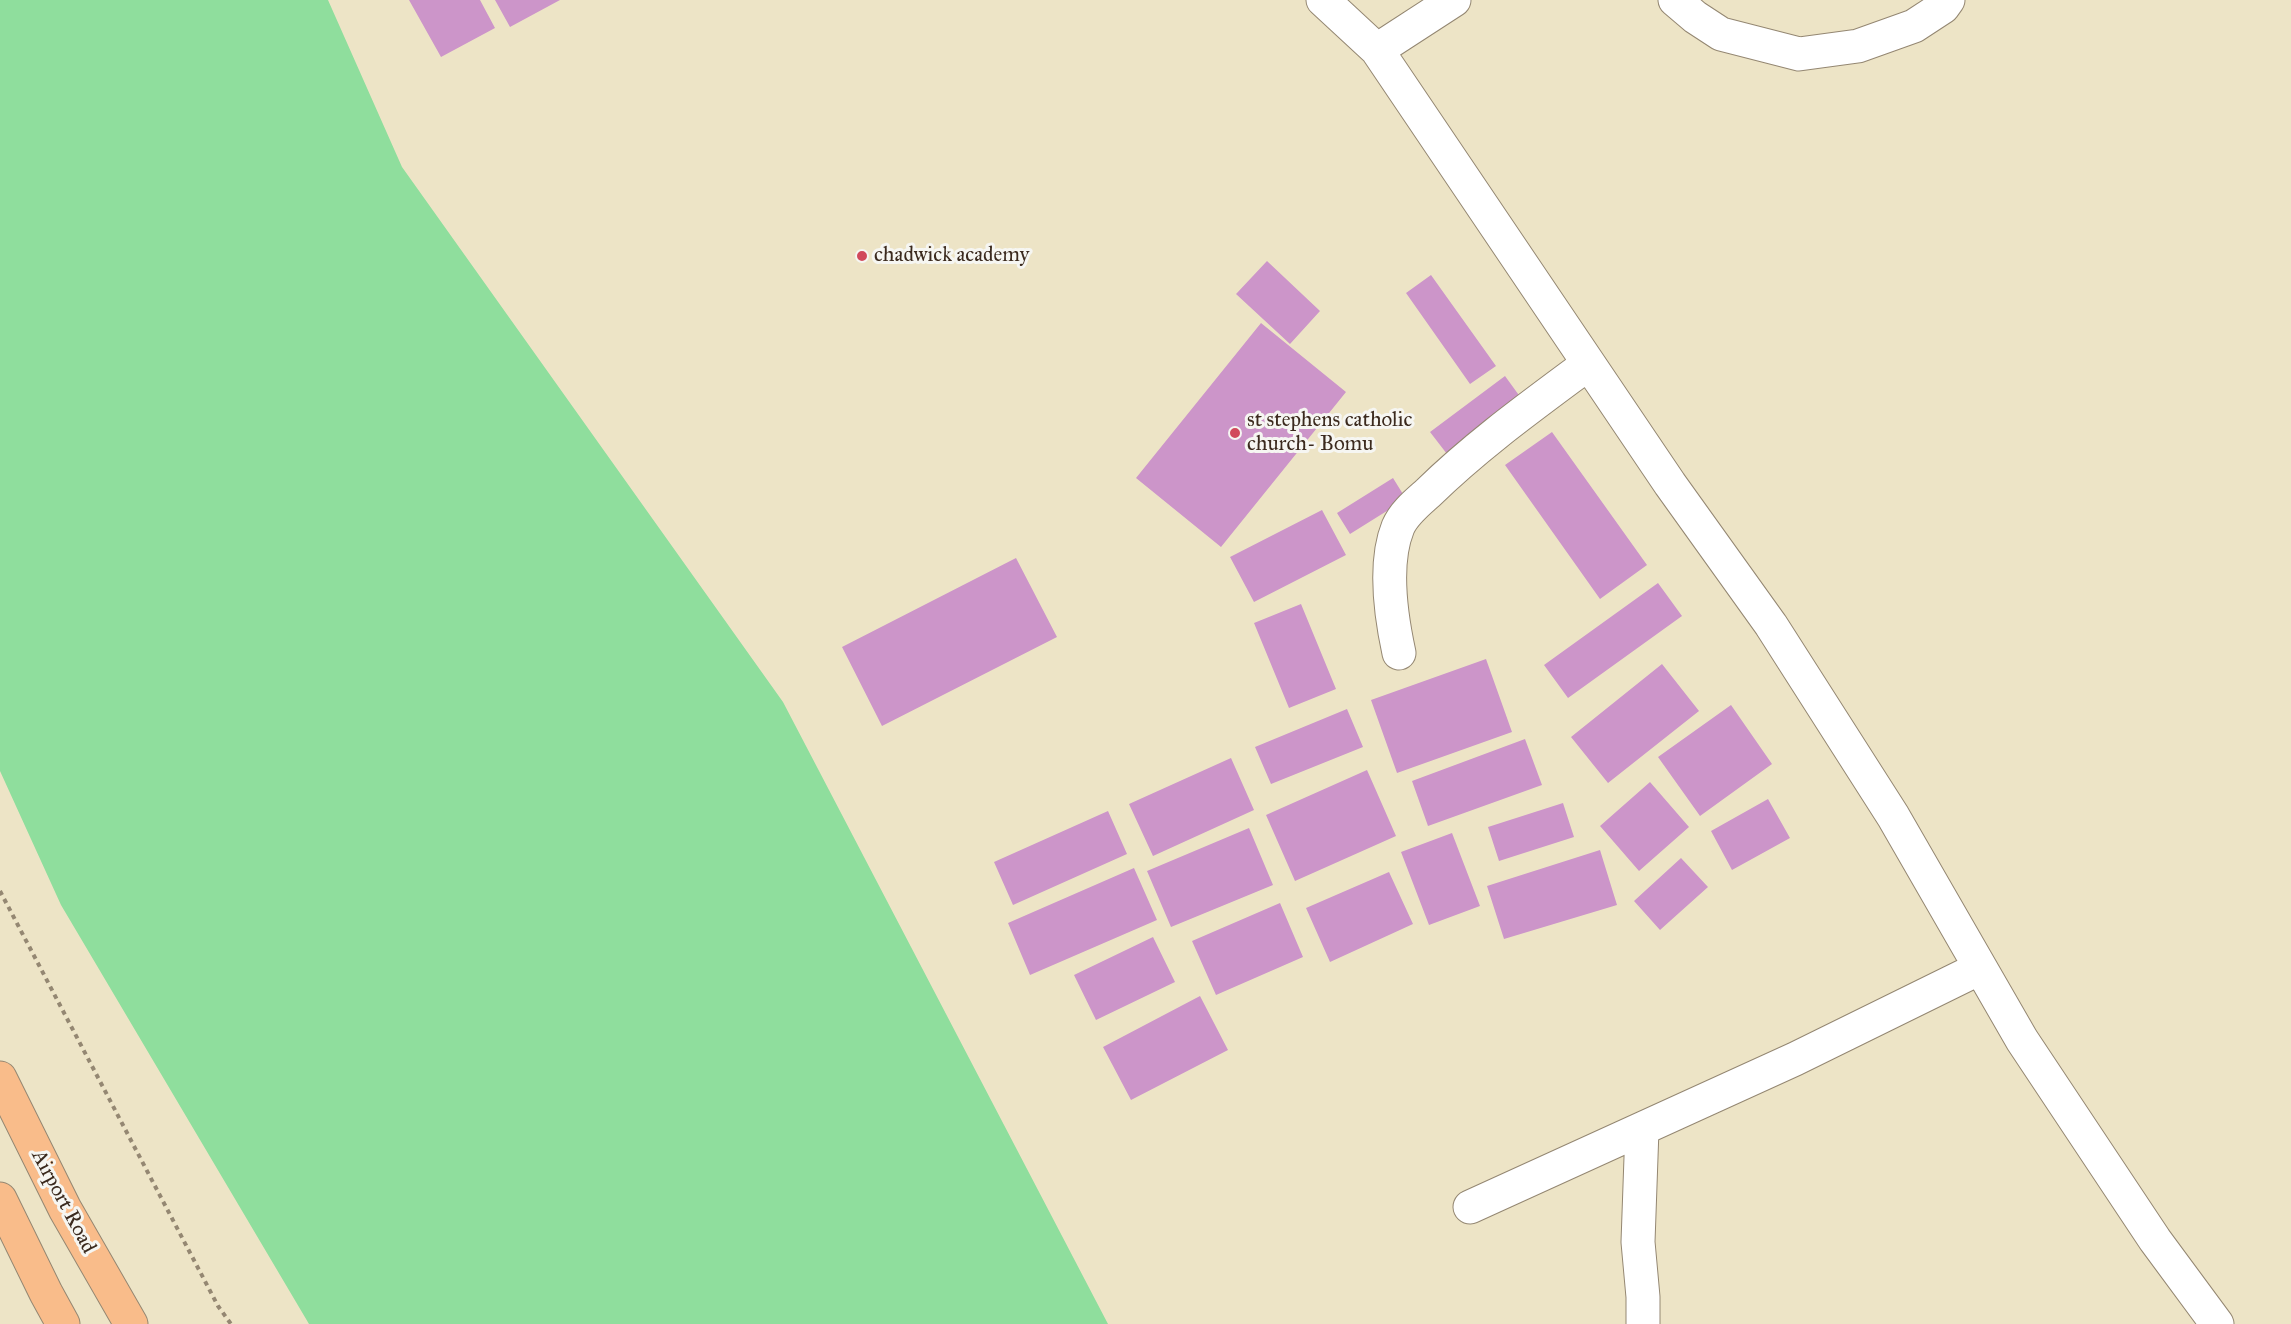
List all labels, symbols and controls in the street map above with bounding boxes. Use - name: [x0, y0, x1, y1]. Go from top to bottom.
- place label: chadwick academy: [874, 243, 1029, 269]
- marker: chadwick academy: [855, 249, 869, 263]
- place label: st stephens catholic church- Bomu: [1247, 408, 1412, 458]
- marker: st stephens catholic church- Bomu: [1228, 426, 1242, 440]
- street label: Airport Road: [25, 1146, 101, 1258]

